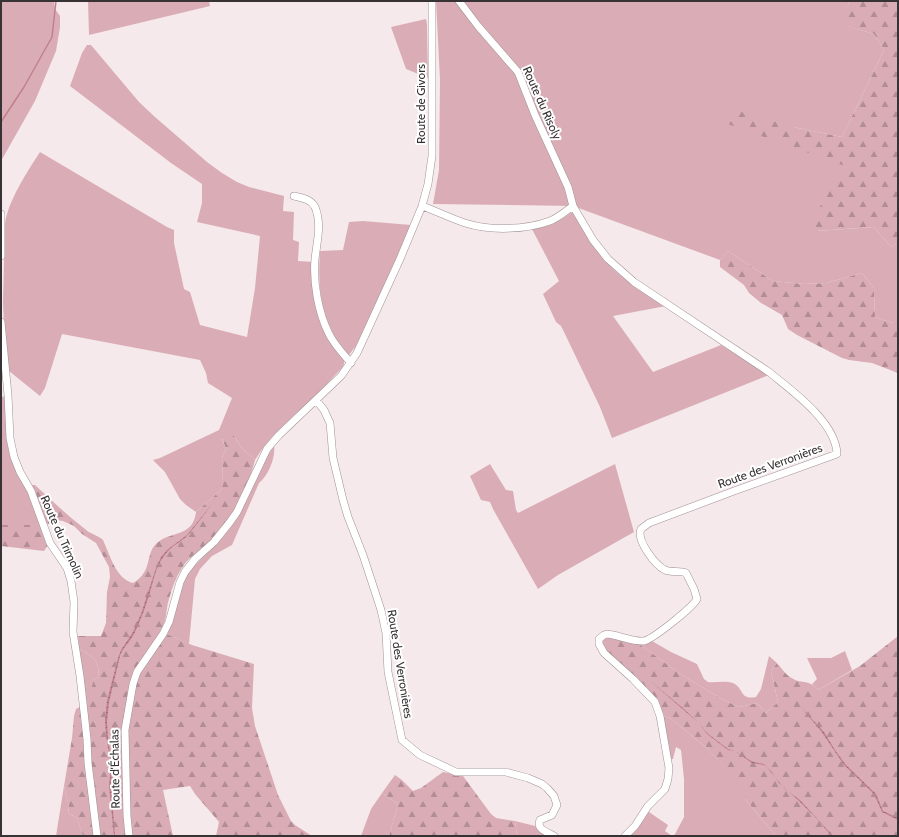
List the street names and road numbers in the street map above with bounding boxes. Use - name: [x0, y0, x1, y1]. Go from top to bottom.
- street label: Route de Givors: [413, 64, 428, 144]
- street label: Route du Risoly: [520, 64, 565, 142]
- street label: Route des Verronières: [716, 440, 824, 491]
- street label: Route du Trimolin: [37, 493, 88, 581]
- street label: Route des Verronières: [384, 608, 417, 720]
- street label: Route d'Échalas: [106, 729, 123, 809]

